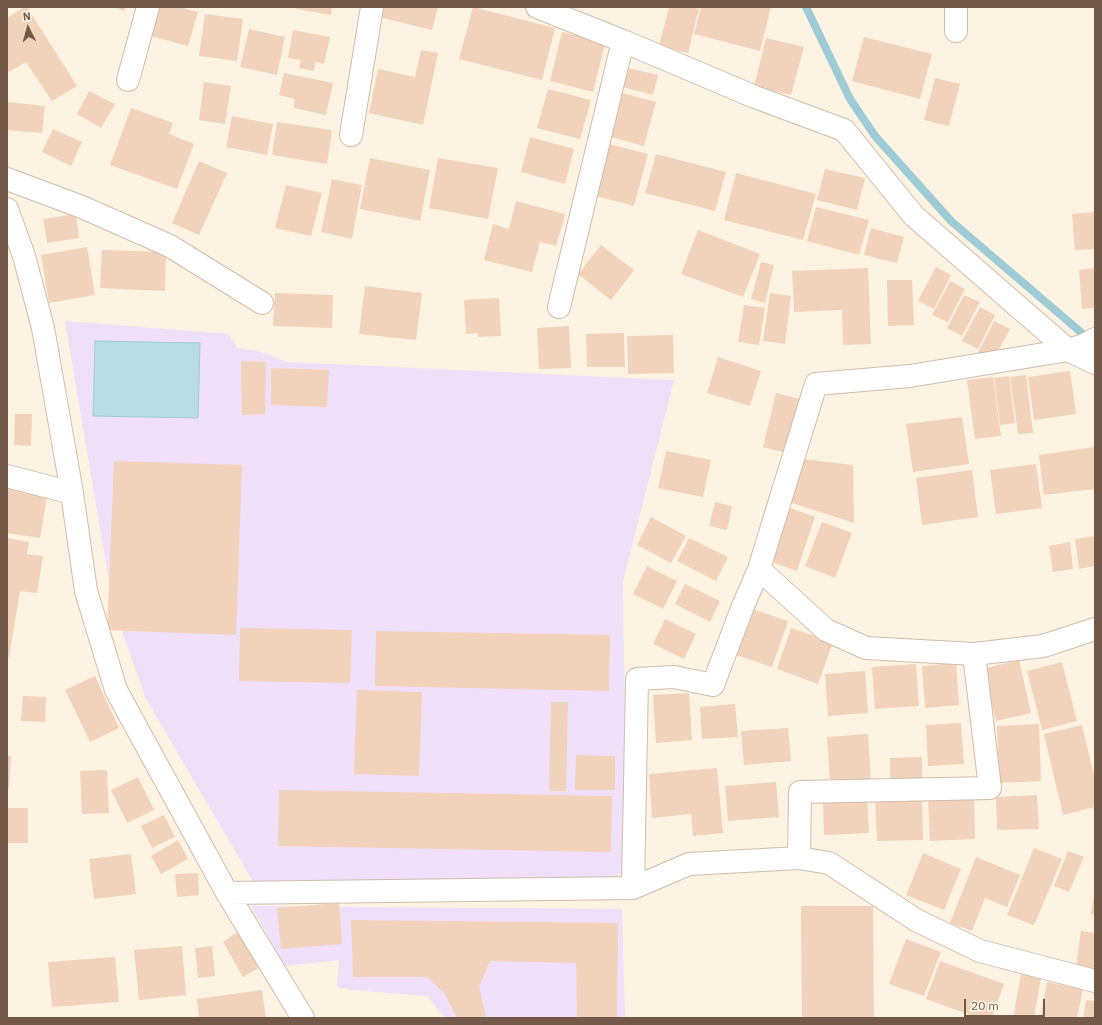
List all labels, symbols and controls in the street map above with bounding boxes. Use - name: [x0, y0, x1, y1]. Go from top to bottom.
- north arrow: [8, 8, 48, 48]
- text: N: [22, 9, 31, 23]
- scale bar: [966, 991, 1047, 1017]
- text: 20 m: [971, 998, 999, 1013]

